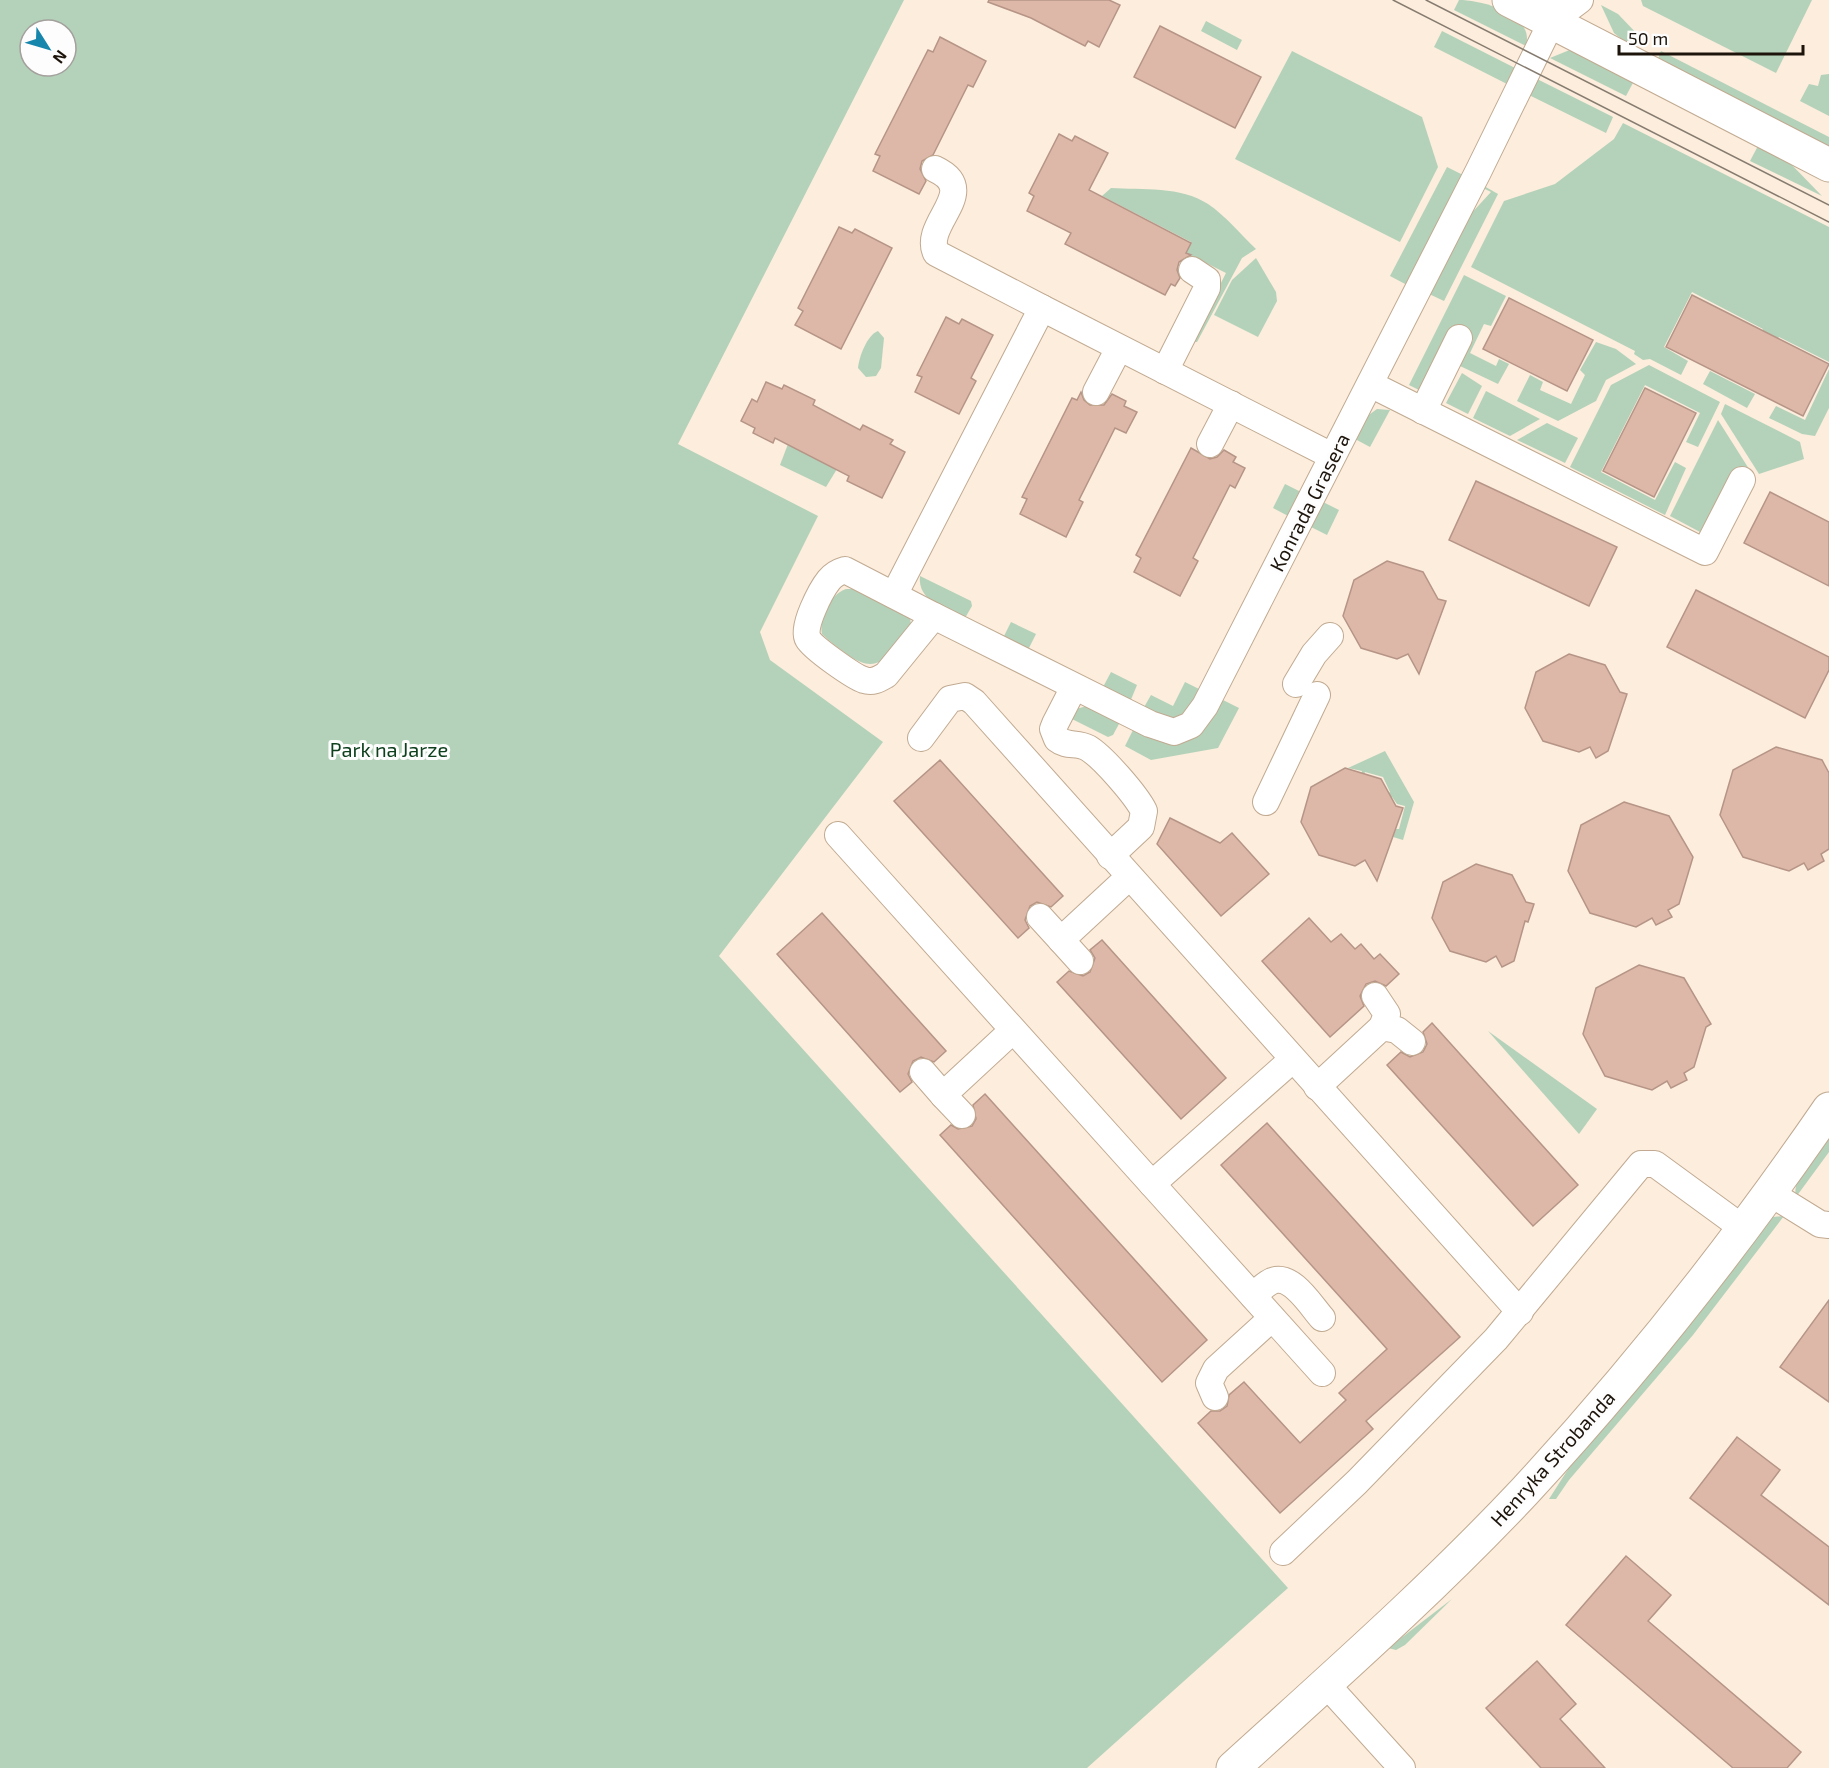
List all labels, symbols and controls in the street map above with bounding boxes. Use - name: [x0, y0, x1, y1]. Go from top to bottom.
- north arrow: [18, 18, 78, 78]
- scale bar: [1619, 18, 1804, 56]
- text: 50 m: [1628, 27, 1668, 49]
- text: N: [49, 47, 71, 68]
- street label: Konrada Grasera: [1264, 429, 1354, 575]
- park label: Park na Jarze: [330, 737, 448, 761]
- street label: Henryka Strobanda: [1485, 1385, 1619, 1531]

